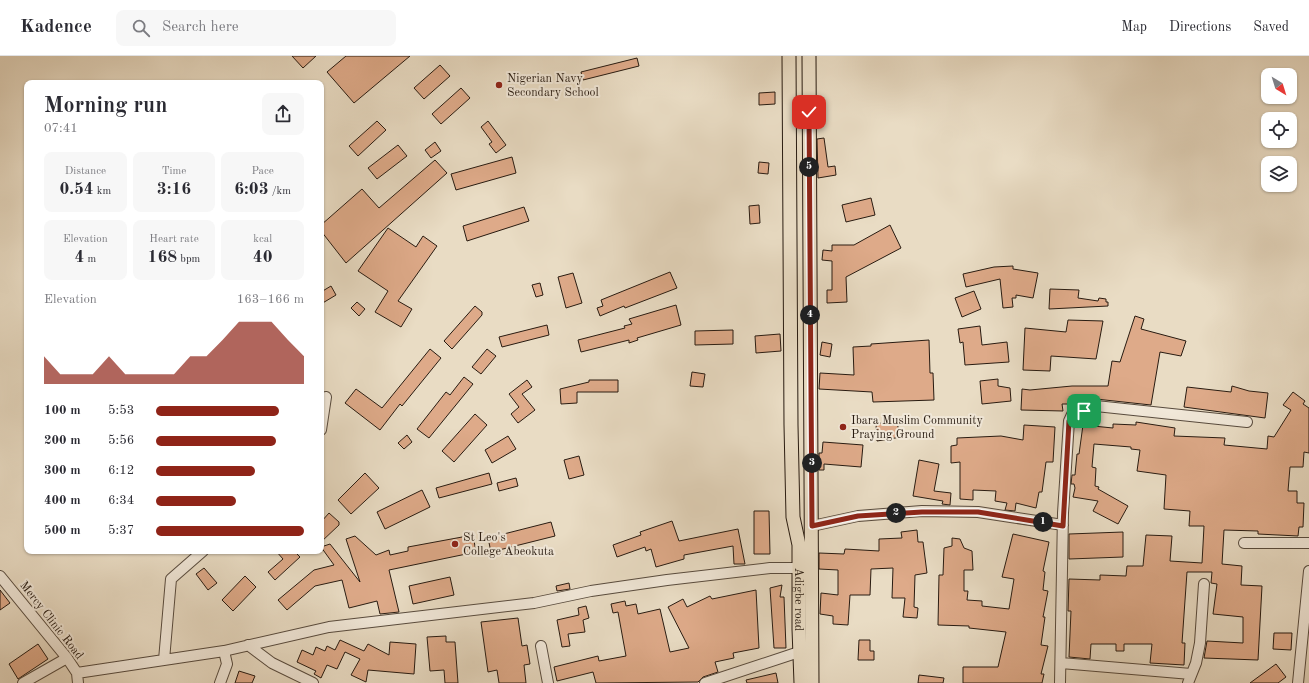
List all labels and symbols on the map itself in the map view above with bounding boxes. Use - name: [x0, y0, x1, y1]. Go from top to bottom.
- north arrow: [1261, 68, 1297, 104]
- place label: Nigerian Navy Secondary School: [507, 73, 599, 99]
- marker: Nigerian Navy Secondary School: [494, 80, 504, 90]
- pin: [792, 95, 826, 129]
- pin: 5: [799, 157, 819, 177]
- pin: 4: [800, 305, 820, 325]
- pin: [1067, 394, 1101, 428]
- place label: Ibara Muslim Community Praying Ground: [851, 415, 983, 441]
- marker: Ibara Muslim Community Praying Ground: [838, 422, 848, 432]
- pin: 3: [802, 453, 822, 473]
- pin: 2: [886, 503, 906, 523]
- pin: 1: [1033, 512, 1053, 532]
- place label: St Leo's College Abeokuta: [463, 532, 554, 558]
- marker: St Leo's College Abeokuta: [450, 539, 460, 549]
- street label: Adigbe road: [792, 568, 804, 631]
- street label: Mercy Clinic Road: [17, 579, 85, 662]

